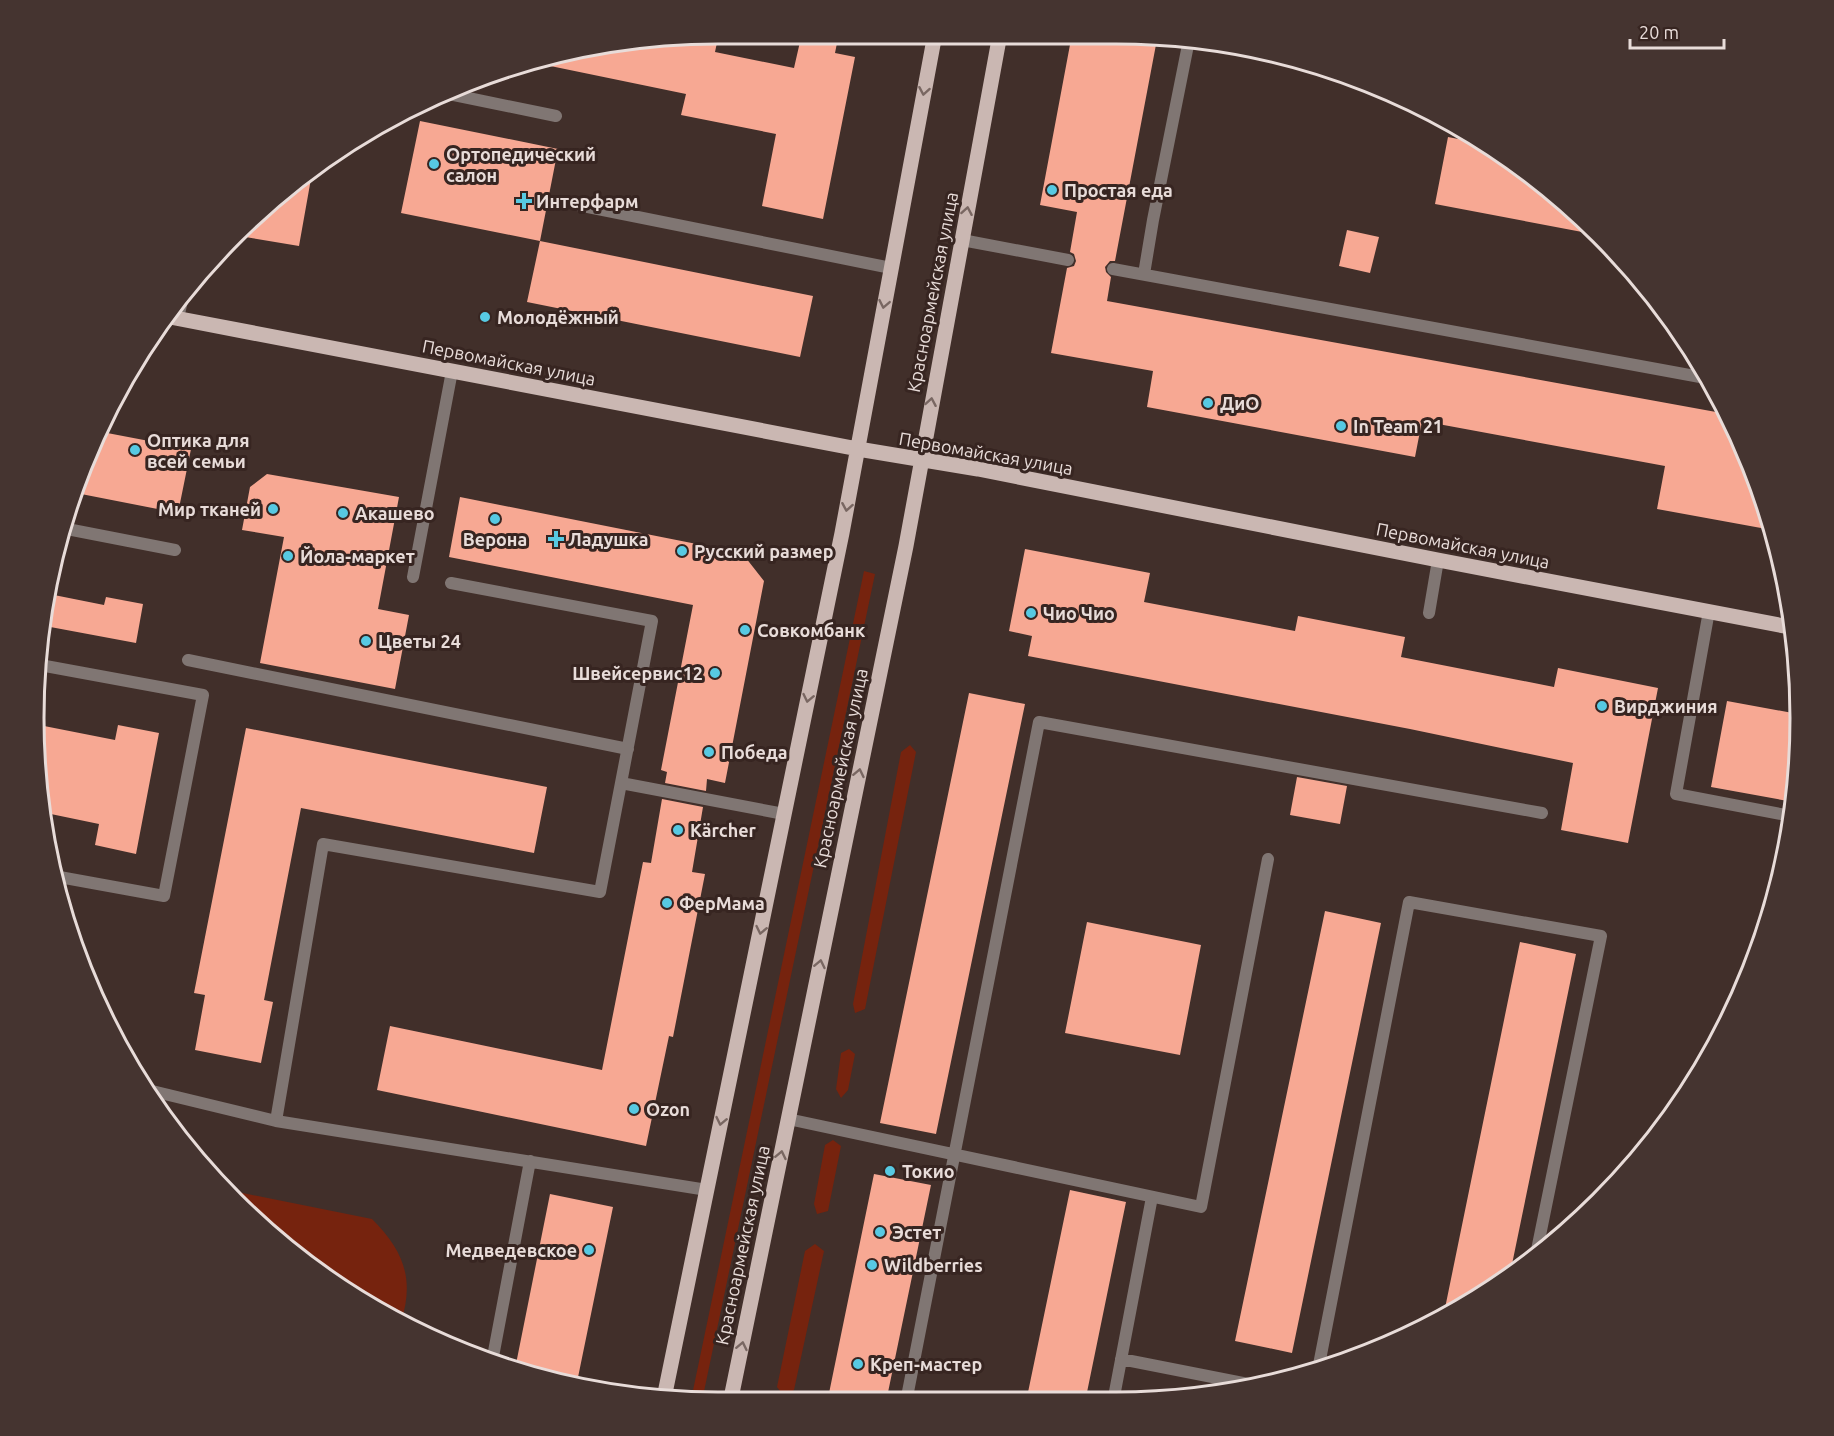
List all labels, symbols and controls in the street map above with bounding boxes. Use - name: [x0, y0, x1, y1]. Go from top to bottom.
- scale bar: [1630, 12, 1724, 50]
- text: 20 m: [1639, 22, 1679, 42]
- one-way arrow: [918, 86, 931, 96]
- place label: Ортопедический салон: [446, 144, 596, 185]
- marker: Ортопедический салон: [427, 157, 441, 171]
- place label: Простая еда: [1064, 180, 1173, 200]
- marker: Простая еда: [1045, 183, 1059, 197]
- street label: Красноармейская улица: [903, 190, 961, 394]
- place label: Интерфарм: [536, 191, 639, 211]
- marker: Интерфарм: [517, 194, 531, 208]
- one-way arrow: [961, 206, 973, 215]
- one-way arrow: [878, 298, 891, 308]
- place label: Молодёжный: [497, 307, 619, 327]
- marker: Молодёжный: [478, 310, 492, 324]
- street label: Первомайская улица: [421, 335, 597, 389]
- place label: ДиО: [1220, 393, 1259, 413]
- marker: ДиО: [1201, 396, 1215, 410]
- one-way arrow: [925, 398, 937, 407]
- place label: In Team 21: [1353, 416, 1443, 436]
- marker: In Team 21: [1334, 419, 1348, 433]
- street label: Первомайская улица: [897, 428, 1075, 478]
- place label: Оптика для всей семьи: [147, 430, 250, 471]
- marker: Оптика для всей семьи: [128, 443, 142, 457]
- place label: Мир тканей: [158, 499, 261, 519]
- one-way arrow: [841, 501, 854, 511]
- marker: Мир тканей: [266, 502, 280, 516]
- place label: Акашево: [355, 503, 435, 523]
- marker: Акашево: [336, 506, 350, 520]
- marker: Верона: [488, 512, 502, 526]
- street label: Первомайская улица: [1375, 518, 1551, 572]
- place label: Верона: [463, 529, 527, 549]
- place label: Ладушка: [568, 529, 648, 549]
- marker: Ладушка: [549, 532, 563, 546]
- place label: Русский размер: [694, 541, 833, 561]
- marker: Русский размер: [675, 544, 689, 558]
- place label: Йола-маркет: [300, 546, 415, 566]
- marker: Йола-маркет: [281, 549, 295, 563]
- place label: Чио Чио: [1043, 603, 1115, 623]
- marker: Чио Чио: [1024, 606, 1038, 620]
- place label: Совкомбанк: [757, 620, 866, 640]
- marker: Совкомбанк: [738, 623, 752, 637]
- place label: Цветы 24: [378, 631, 461, 651]
- marker: Цветы 24: [359, 634, 373, 648]
- place label: Швейсервис12: [572, 663, 703, 683]
- marker: Швейсервис12: [708, 666, 722, 680]
- street label: Красноармейская улица: [809, 666, 871, 870]
- one-way arrow: [803, 693, 816, 703]
- place label: Вирджиния: [1614, 696, 1718, 716]
- marker: Вирджиния: [1595, 699, 1609, 713]
- place label: Победа: [721, 742, 787, 762]
- marker: Победа: [702, 745, 716, 759]
- one-way arrow: [852, 768, 865, 778]
- place label: Kärcher: [690, 820, 757, 840]
- marker: Kärcher: [671, 823, 685, 837]
- place label: ФерМама: [679, 893, 765, 913]
- marker: ФерМама: [660, 896, 674, 910]
- one-way arrow: [755, 925, 768, 935]
- one-way arrow: [813, 959, 826, 969]
- place label: Ozon: [646, 1099, 690, 1119]
- marker: Ozon: [627, 1102, 641, 1116]
- one-way arrow: [715, 1116, 728, 1126]
- street label: Красноармейская улица: [711, 1143, 773, 1347]
- one-way arrow: [774, 1150, 787, 1160]
- place label: Токио: [902, 1161, 954, 1181]
- marker: Токио: [883, 1164, 897, 1178]
- place label: Эстет: [892, 1222, 941, 1242]
- marker: Эстет: [873, 1225, 887, 1239]
- place label: Медведевское: [445, 1240, 577, 1260]
- marker: Медведевское: [582, 1243, 596, 1257]
- place label: Wildberries: [884, 1255, 983, 1275]
- marker: Wildberries: [865, 1258, 879, 1272]
- one-way arrow: [735, 1341, 748, 1351]
- place label: Креп-мастер: [870, 1354, 982, 1374]
- marker: Креп-мастер: [851, 1357, 865, 1371]

